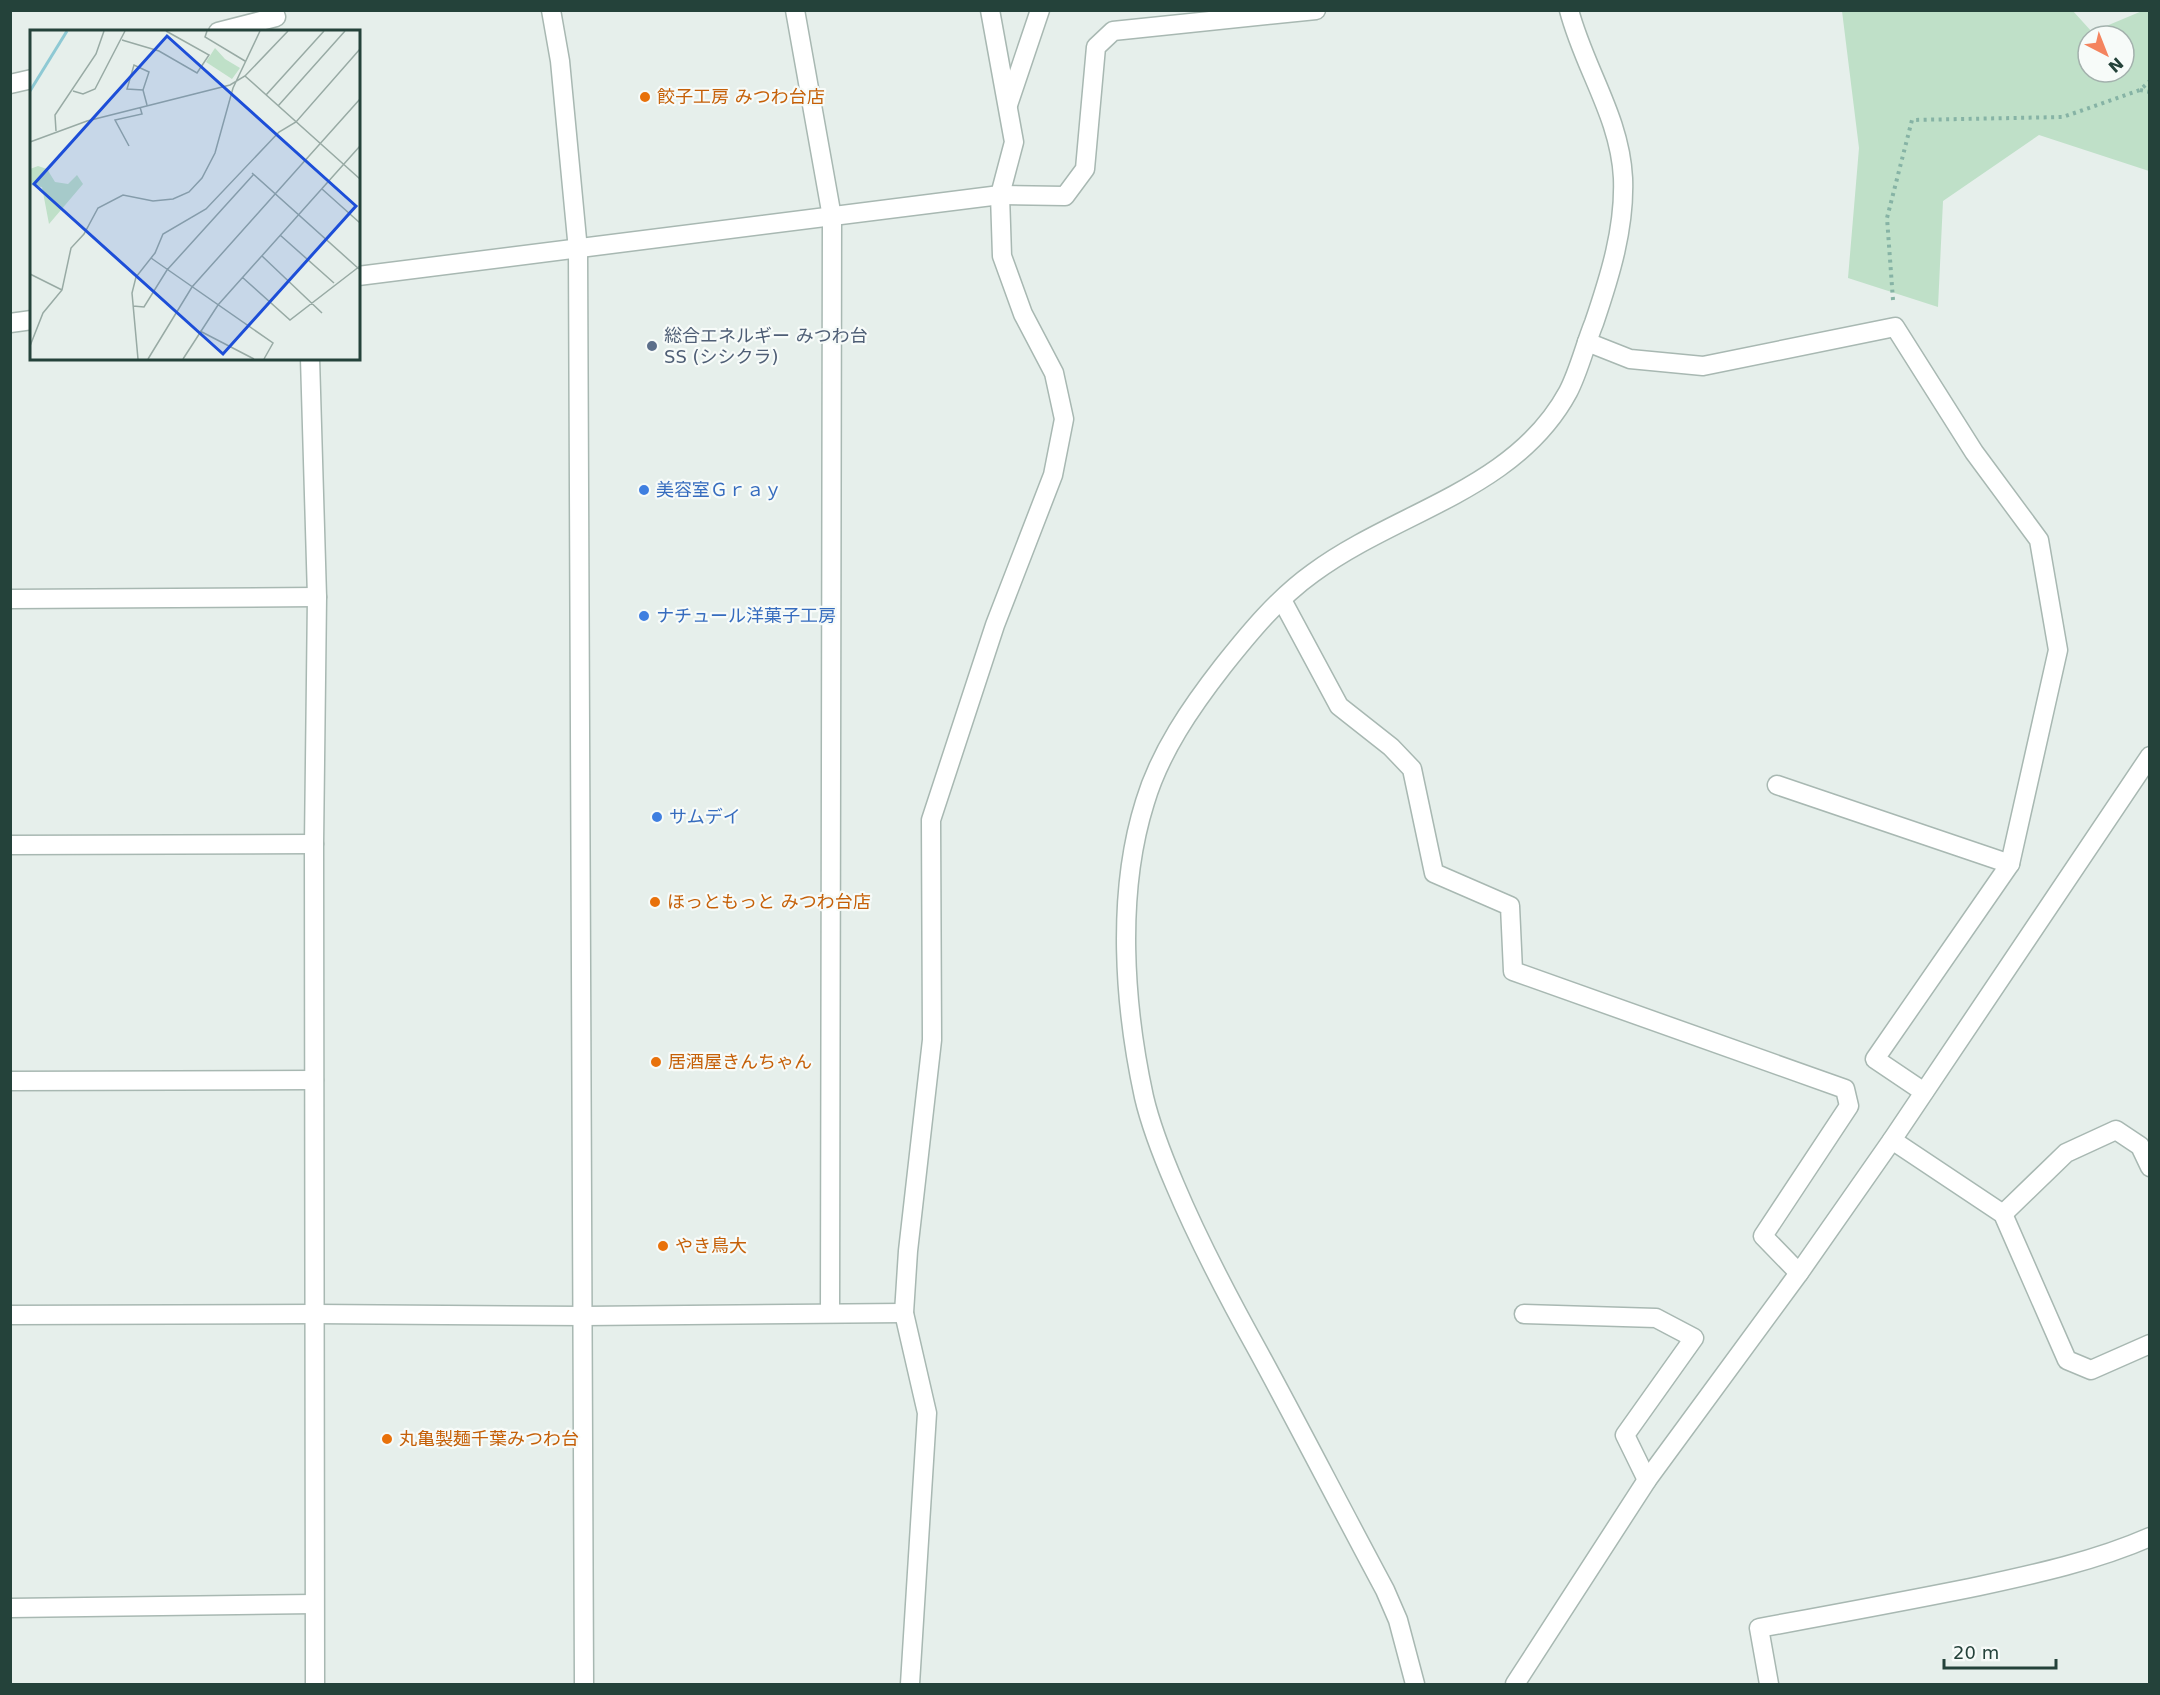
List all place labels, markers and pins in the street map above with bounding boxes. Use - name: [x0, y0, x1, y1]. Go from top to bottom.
- place label: 餃子工房 みつわ台店: [657, 86, 825, 107]
- marker: 餃子工房 みつわ台店: [638, 90, 652, 104]
- place label: 総合エネルギー みつわ台 SS (シシクラ): [664, 325, 868, 367]
- marker: 総合エネルギー みつわ台 SS (シシクラ): [645, 339, 659, 353]
- place label: 美容室Ｇｒａｙ: [656, 479, 782, 501]
- marker: 美容室Ｇｒａｙ: [637, 483, 651, 497]
- place label: ナチュール洋菓子工房: [656, 605, 836, 626]
- marker: ナチュール洋菓子工房: [637, 609, 651, 623]
- place label: サムデイ: [669, 806, 741, 827]
- marker: サムデイ: [650, 810, 664, 824]
- place label: ほっともっと みつわ台店: [667, 891, 871, 912]
- marker: ほっともっと みつわ台店: [648, 895, 662, 909]
- place label: 居酒屋きんちゃん: [668, 1051, 812, 1072]
- marker: 居酒屋きんちゃん: [649, 1055, 663, 1069]
- place label: やき鳥大: [675, 1235, 747, 1256]
- marker: やき鳥大: [656, 1239, 670, 1253]
- place label: 丸亀製麺千葉みつわ台: [399, 1428, 579, 1449]
- marker: 丸亀製麺千葉みつわ台: [380, 1432, 394, 1446]

